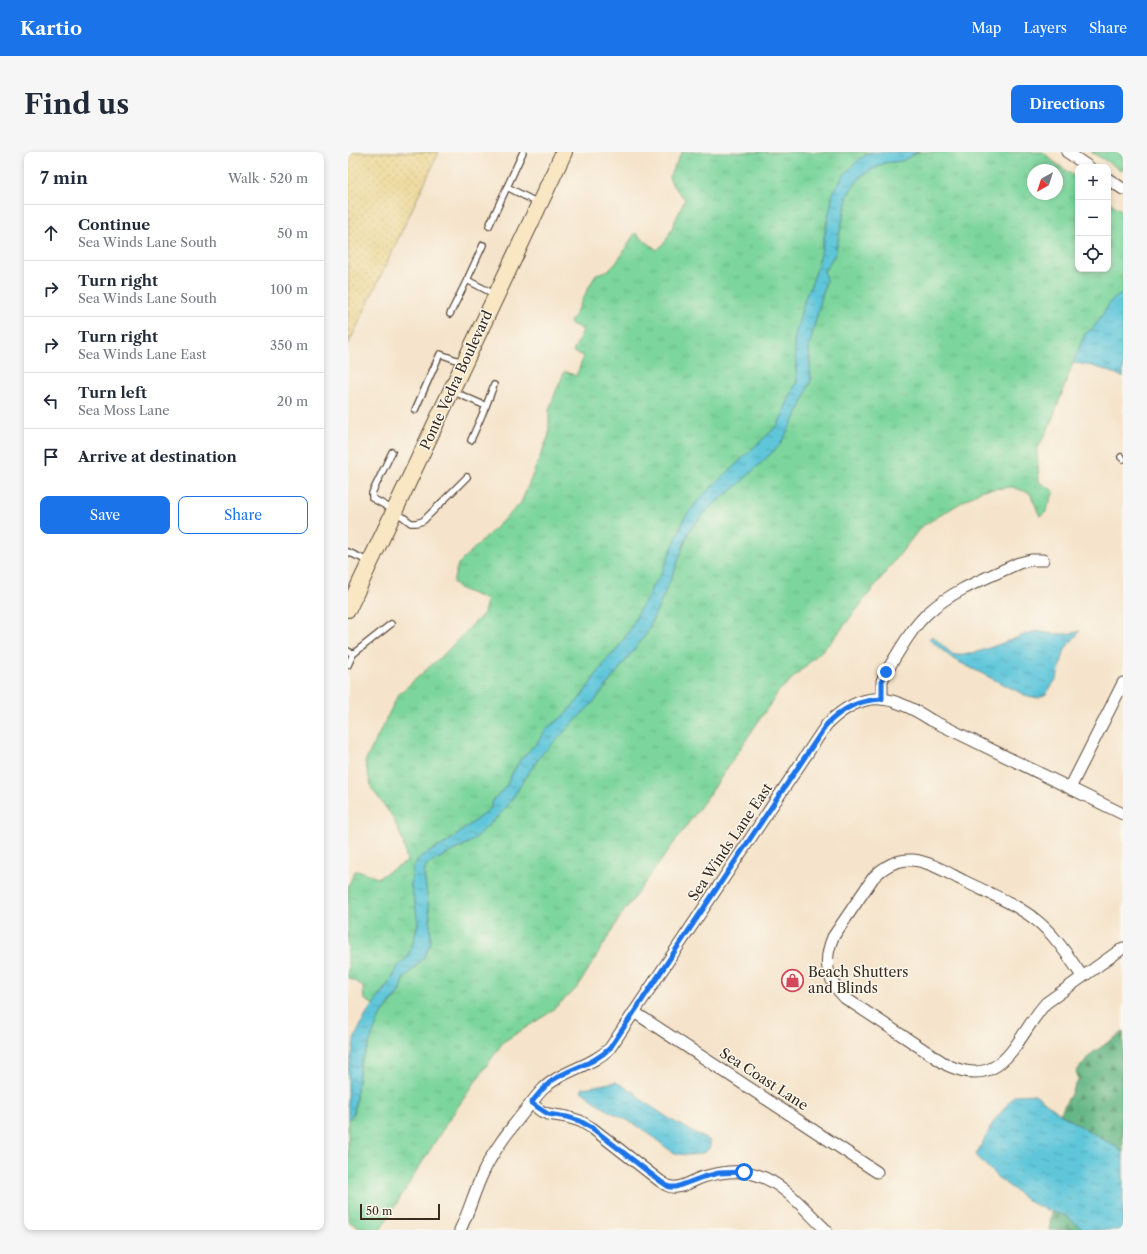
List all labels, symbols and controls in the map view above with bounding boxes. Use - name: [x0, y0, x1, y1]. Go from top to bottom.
- text: Kartio: [20, 17, 82, 40]
- text: Map: [971, 19, 1001, 37]
- text: Layers: [1023, 19, 1067, 37]
- text: Share: [1089, 19, 1127, 37]
- button: Directions: [1011, 85, 1123, 123]
- text: Find us: [24, 87, 129, 121]
- north arrow: [1027, 164, 1063, 200]
- map controls: [1075, 164, 1111, 272]
- button: +: [1075, 164, 1111, 200]
- text: 7 min: [40, 168, 88, 188]
- text: Walk · 520 m: [228, 170, 308, 186]
- button: −: [1075, 200, 1111, 236]
- text: Continue: [78, 215, 150, 234]
- icon: ahead: [40, 222, 62, 244]
- text: 50 m: [277, 225, 308, 241]
- text: Sea Winds Lane South: [78, 234, 217, 250]
- button: locate: [1075, 236, 1111, 272]
- text: Turn right: [78, 271, 158, 290]
- icon: right: [40, 278, 62, 300]
- text: 100 m: [270, 281, 308, 297]
- text: Sea Winds Lane South: [78, 290, 217, 306]
- street label: Ponte Vedra Boulevard: [416, 307, 496, 453]
- text: Turn right: [78, 327, 158, 346]
- icon: right: [40, 334, 62, 356]
- text: 350 m: [270, 337, 308, 353]
- text: Sea Winds Lane East: [78, 346, 206, 362]
- text: Turn left: [78, 383, 147, 402]
- icon: left: [40, 390, 62, 412]
- text: 20 m: [277, 393, 308, 409]
- text: Sea Moss Lane: [78, 402, 170, 418]
- icon: arrive: [40, 446, 62, 468]
- text: Arrive at destination: [78, 447, 237, 466]
- button: Save: [40, 496, 170, 534]
- button: Share: [178, 496, 308, 534]
- route end: [877, 663, 895, 681]
- street label: Sea Winds Lane East: [684, 780, 776, 904]
- place label: Beach Shutters and Blinds: [808, 963, 908, 997]
- shop icon: Beach Shutters and Blinds: [779, 967, 805, 993]
- street label: Sea Coast Lane: [716, 1044, 812, 1114]
- route start: [735, 1163, 753, 1181]
- scale bar: [360, 1202, 440, 1221]
- text: 50 m: [366, 1204, 392, 1218]

